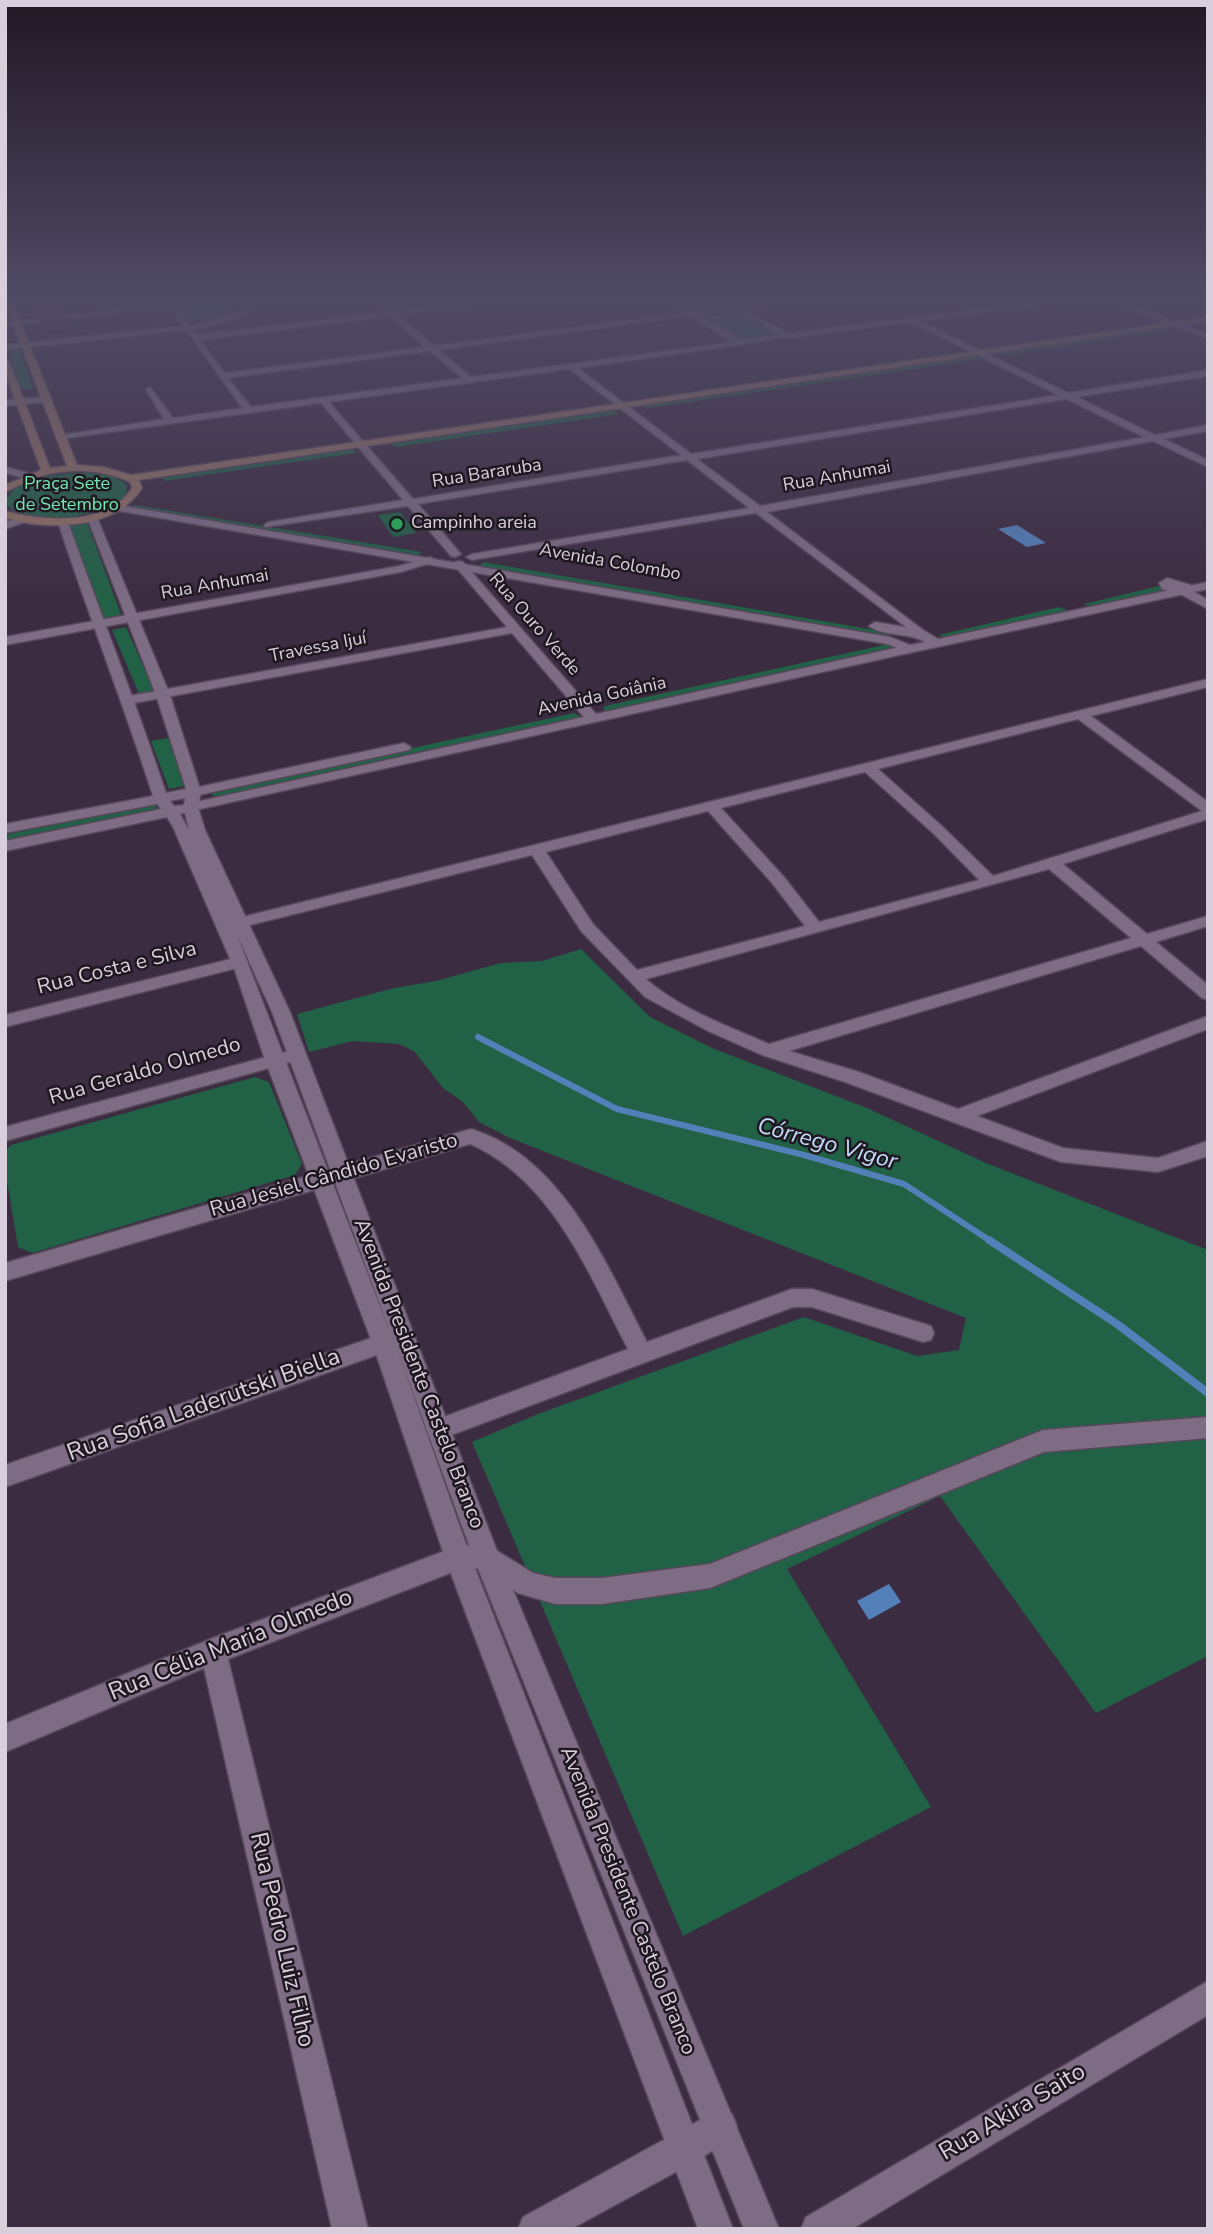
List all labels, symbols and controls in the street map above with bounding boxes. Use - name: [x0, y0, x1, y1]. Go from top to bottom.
- street label: Rua Bararuba: [431, 455, 543, 493]
- street label: Rua Anhumai: [781, 457, 893, 497]
- park label: Praça Sete de Setembro: [15, 474, 119, 516]
- place label: Campinho areia: [411, 513, 537, 535]
- marker: Campinho areia: [389, 516, 405, 532]
- street label: Avenida Colombo: [538, 540, 682, 586]
- street label: Rua Anhumai: [159, 565, 271, 605]
- street label: Rua Ouro Verde: [484, 569, 584, 681]
- street label: Travessa Ijuí: [268, 628, 368, 668]
- street label: Avenida Goiânia: [536, 673, 668, 721]
- street label: Rua Costa e Silva: [35, 937, 199, 1001]
- street label: Rua Geraldo Olmedo: [46, 1033, 244, 1111]
- water label: Córrego Vigor: [754, 1113, 900, 1177]
- street label: Rua Jesiel Cândido Evaristo: [207, 1129, 461, 1223]
- street label: Avenida Presidente Castelo Branco: [347, 1215, 489, 1533]
- street label: Rua Sofia Laderutski Biella: [64, 1343, 344, 1469]
- street label: Rua Célia Maria Olmedo: [105, 1584, 357, 1708]
- street label: Avenida Presidente Castelo Branco: [553, 1743, 701, 2059]
- street label: Rua Pedro Luiz Filho: [242, 1830, 320, 2050]
- street label: Rua Akira Saito: [935, 2058, 1091, 2168]

